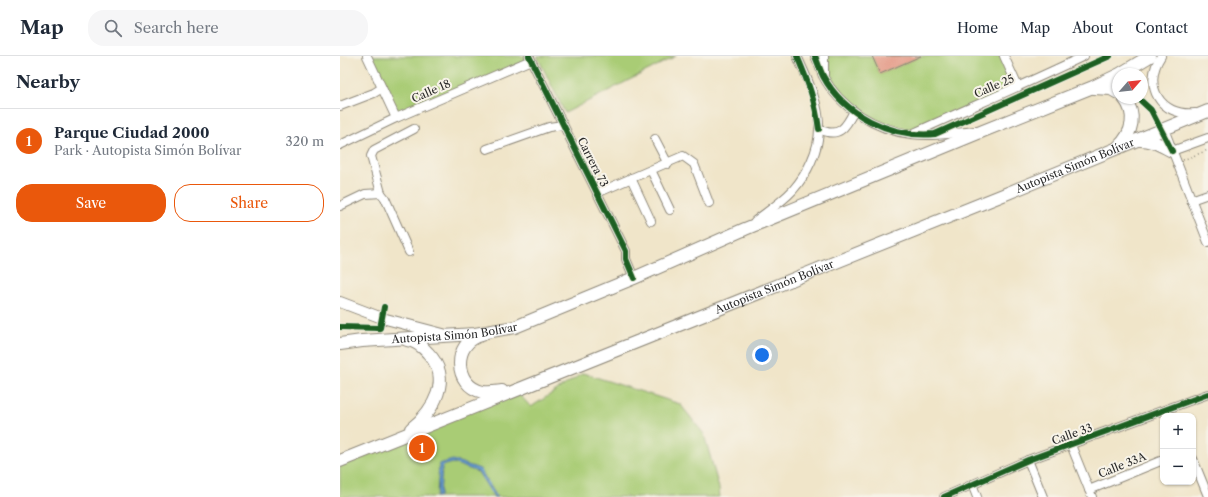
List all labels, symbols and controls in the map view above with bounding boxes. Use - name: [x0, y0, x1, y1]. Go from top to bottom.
- search box: [88, 10, 368, 46]
- text: Map: [20, 16, 64, 39]
- icon: search: [102, 17, 124, 39]
- text: Search here: [134, 18, 219, 37]
- text: Home: [957, 19, 998, 37]
- text: Map: [1020, 19, 1050, 37]
- text: About: [1072, 19, 1113, 37]
- text: Contact: [1135, 19, 1188, 37]
- north arrow: [1112, 68, 1148, 104]
- street label: Calle 25: [972, 71, 1016, 101]
- text: Nearby: [16, 72, 80, 92]
- street label: Calle 18: [409, 76, 453, 106]
- text: Parque Ciudad 2000: [54, 123, 210, 142]
- text: 1: [26, 133, 32, 149]
- text: 320 m: [286, 133, 324, 149]
- street label: Carrera 73: [574, 135, 612, 189]
- street label: Autopista Simón Bolívar: [1013, 135, 1136, 196]
- text: Park · Autopista Simón Bolívar: [54, 142, 242, 158]
- button: Save: [16, 184, 166, 222]
- button: Share: [174, 184, 324, 222]
- street label: Autopista Simón Bolívar: [712, 257, 836, 317]
- street label: Autopista Simón Bolívar: [390, 320, 519, 346]
- your location: [752, 345, 772, 365]
- map controls: [1160, 413, 1196, 485]
- button: +: [1160, 413, 1196, 449]
- street label: Calle 33: [1050, 420, 1094, 448]
- pin: 1: [409, 433, 435, 463]
- street label: Calle 33A: [1096, 449, 1149, 481]
- button: −: [1160, 449, 1196, 485]

